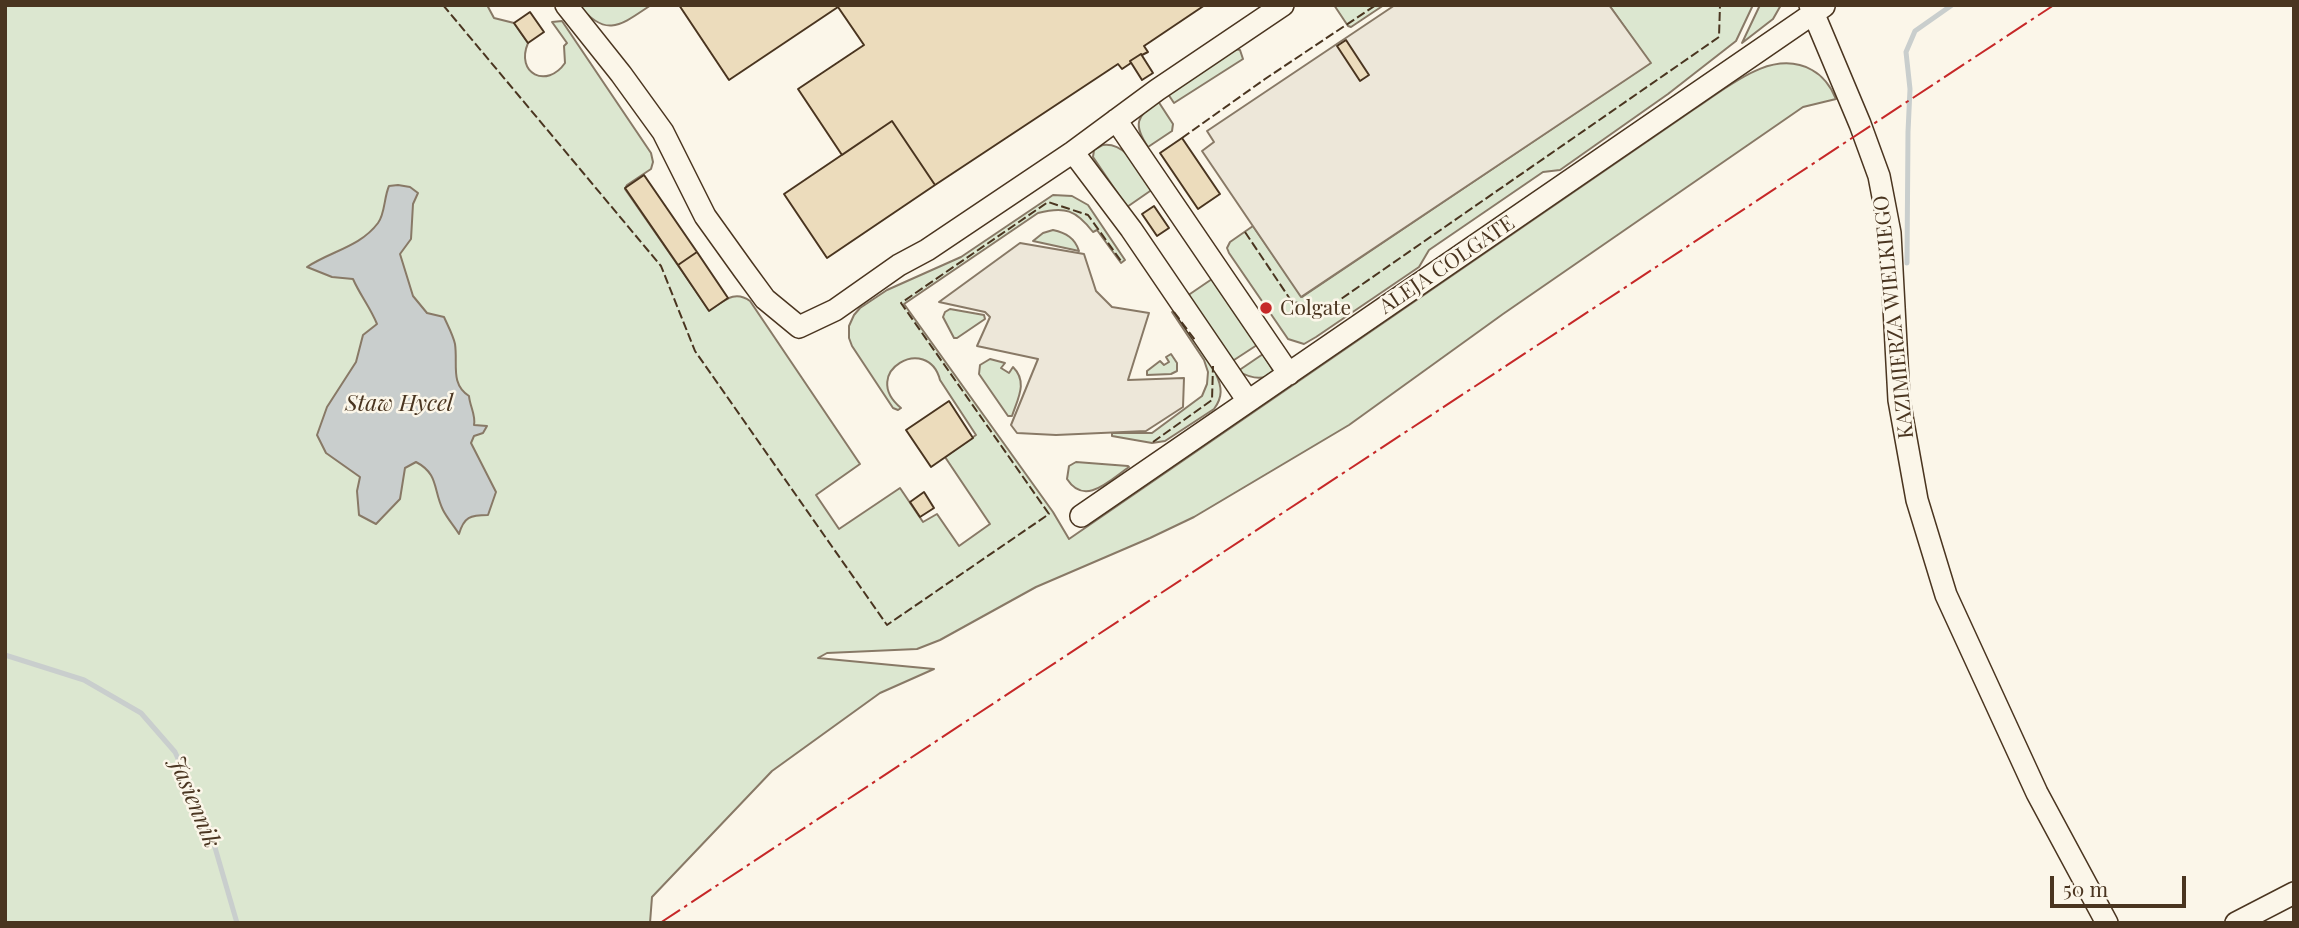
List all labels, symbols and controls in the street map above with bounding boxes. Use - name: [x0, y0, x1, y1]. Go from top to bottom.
- street label: KAZIMIERZA WIELKIEGO: [1869, 194, 1919, 440]
- street label: ALEJA COLGATE: [1374, 210, 1520, 320]
- place label: Colgate: [1280, 295, 1351, 321]
- marker: Colgate: [1258, 300, 1274, 316]
- water label: Staw Hycel: [345, 390, 453, 418]
- water label: Jasiennik: [162, 752, 226, 852]
- scale bar: [2054, 862, 2190, 906]
- text: 50 m: [2063, 874, 2108, 902]

